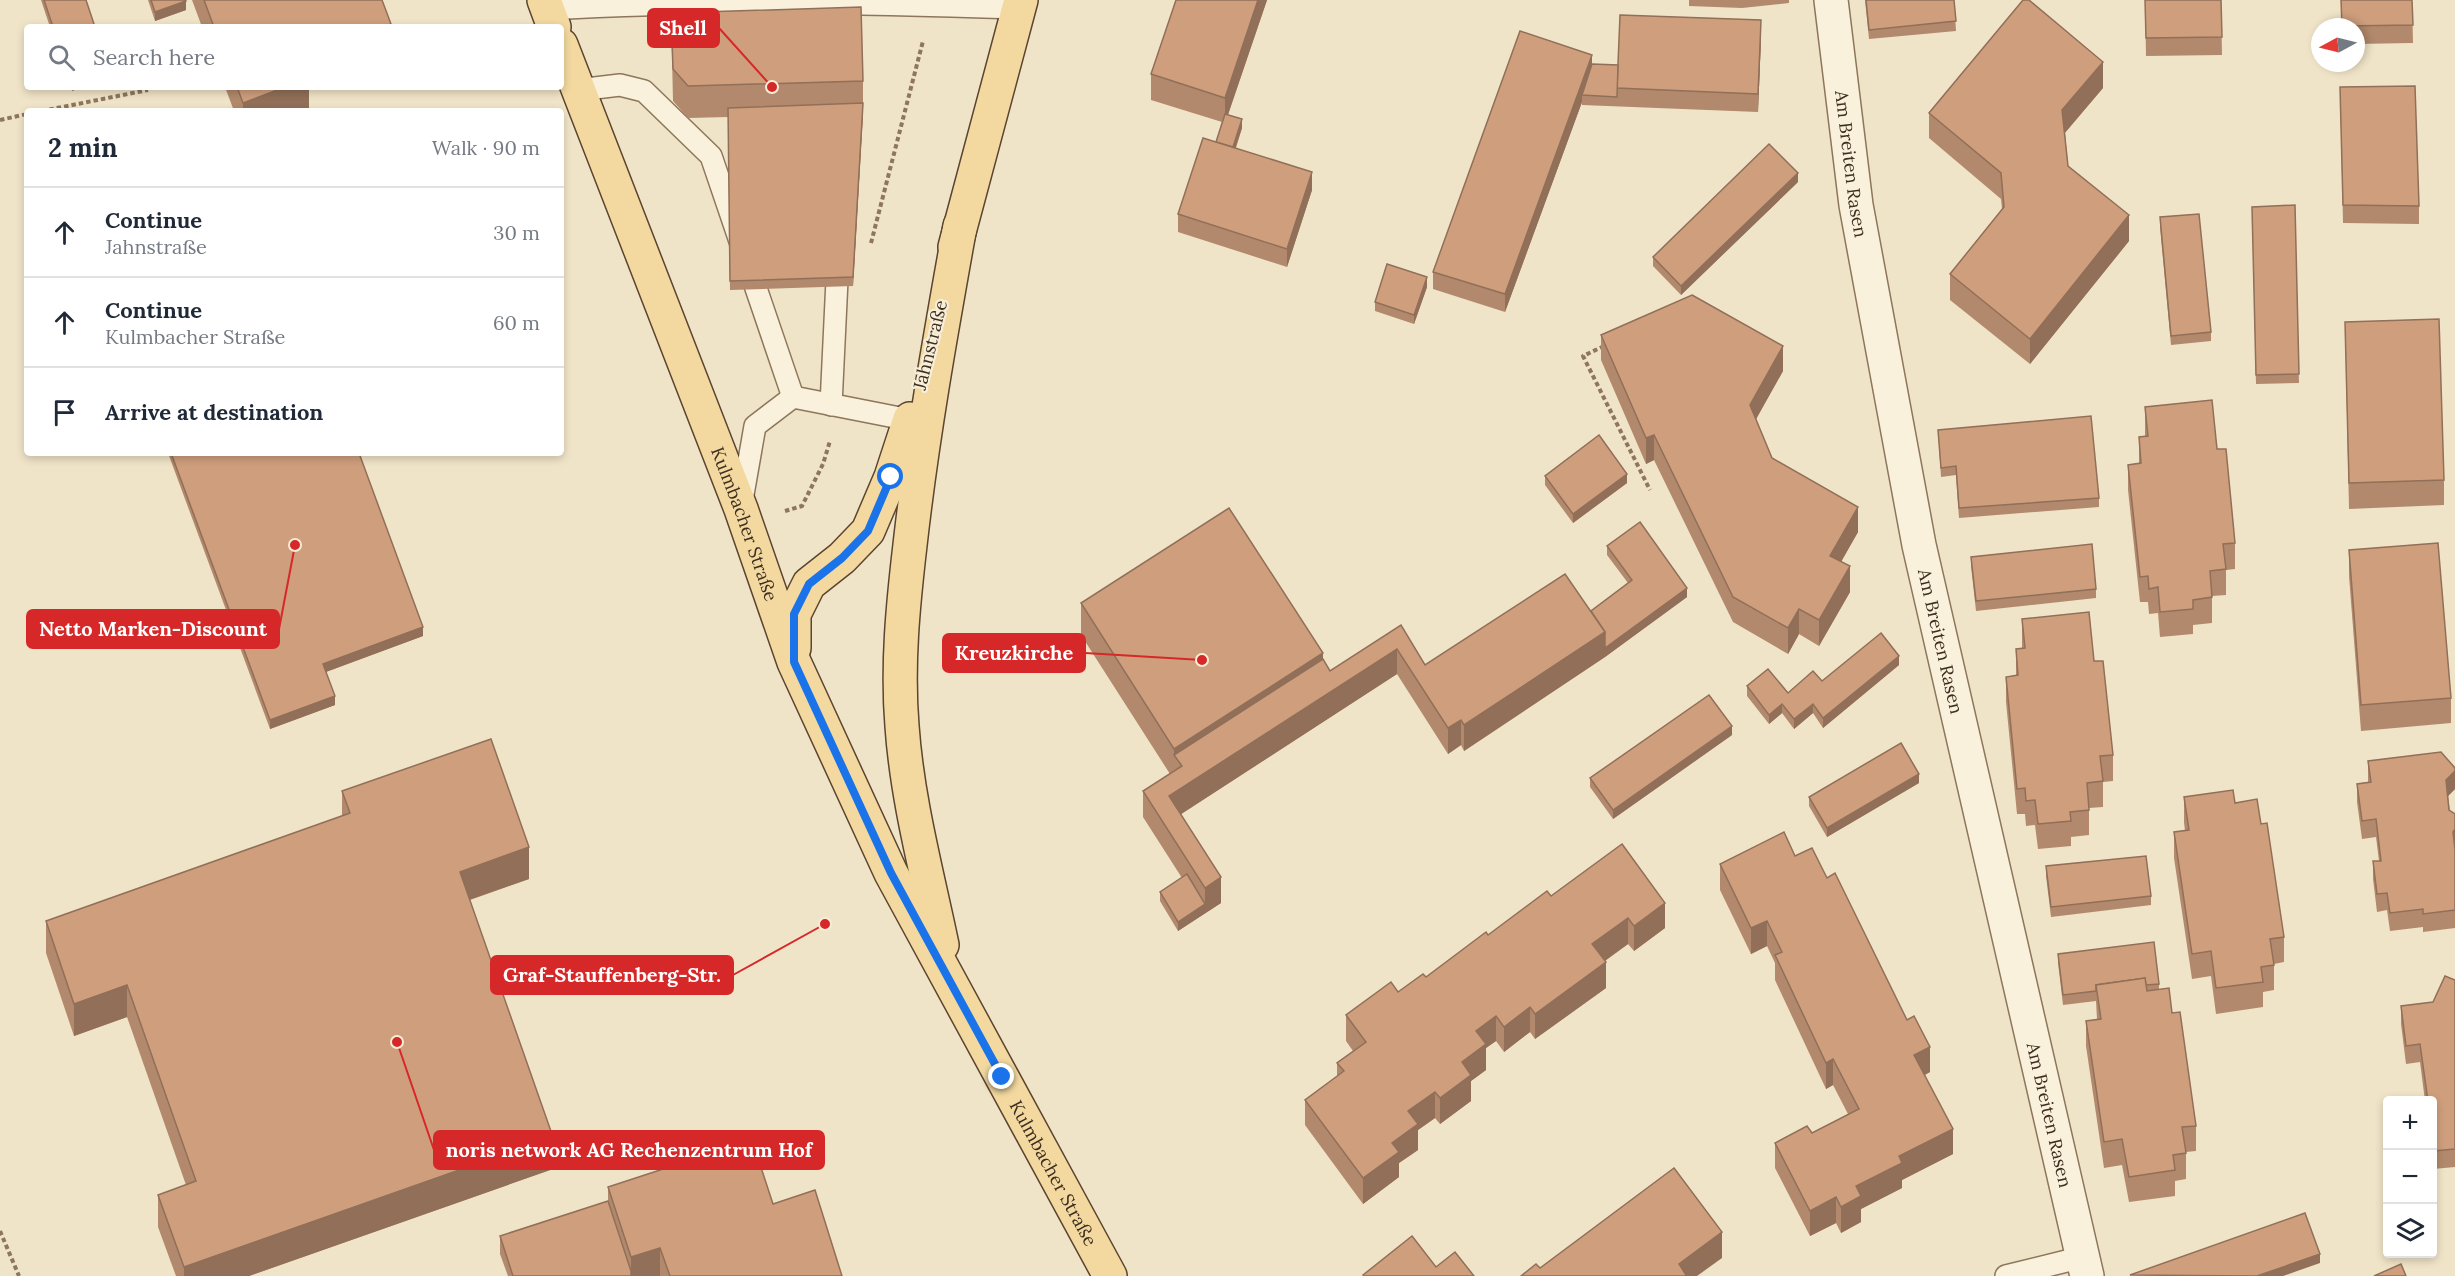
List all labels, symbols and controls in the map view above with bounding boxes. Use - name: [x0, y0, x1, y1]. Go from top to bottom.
- callout: Shell: [648, 9, 719, 47]
- text: Shell: [659, 15, 707, 40]
- north arrow: [2311, 18, 2365, 72]
- search box: [24, 24, 564, 90]
- icon: search: [45, 41, 78, 74]
- text: Search here: [93, 43, 215, 71]
- street label: Am Breiten Rasen: [1830, 88, 1873, 239]
- text: 2 min: [48, 131, 118, 164]
- text: Walk · 90 m: [432, 135, 540, 160]
- text: Continue: [105, 206, 202, 234]
- icon: ahead: [48, 216, 81, 249]
- text: 30 m: [493, 220, 540, 245]
- text: Jahnstraße: [105, 234, 207, 259]
- text: Continue: [105, 296, 202, 324]
- street label: Jahnstraße: [908, 297, 952, 393]
- icon: ahead: [48, 306, 81, 339]
- text: 60 m: [493, 310, 540, 335]
- text: Kulmbacher Straße: [105, 324, 285, 349]
- icon: arrive: [48, 396, 81, 429]
- text: Arrive at destination: [105, 398, 323, 426]
- street label: Kulmbacher Straße: [706, 443, 784, 604]
- route start: [877, 463, 903, 489]
- street label: Am Breiten Rasen: [1913, 566, 1969, 716]
- callout: Netto Marken-Discount: [27, 610, 279, 648]
- text: Netto Marken-Discount: [39, 616, 268, 641]
- callout: Kreuzkirche: [943, 634, 1085, 672]
- text: Kreuzkirche: [955, 640, 1073, 665]
- callout: Graf-Stauffenberg-Str.: [491, 956, 733, 994]
- text: Graf-Stauffenberg-Str.: [503, 962, 721, 987]
- street label: Am Breiten Rasen: [2022, 1039, 2078, 1190]
- route end: [988, 1063, 1014, 1089]
- street label: Kulmbacher Straße: [1005, 1096, 1103, 1250]
- map controls: [2383, 1096, 2437, 1258]
- button: +: [2383, 1096, 2437, 1150]
- callout: noris network AG Rechenzentrum Hof: [434, 1131, 824, 1169]
- text: noris network AG Rechenzentrum Hof: [446, 1137, 814, 1162]
- button: −: [2383, 1150, 2437, 1204]
- button: layers: [2383, 1204, 2437, 1258]

